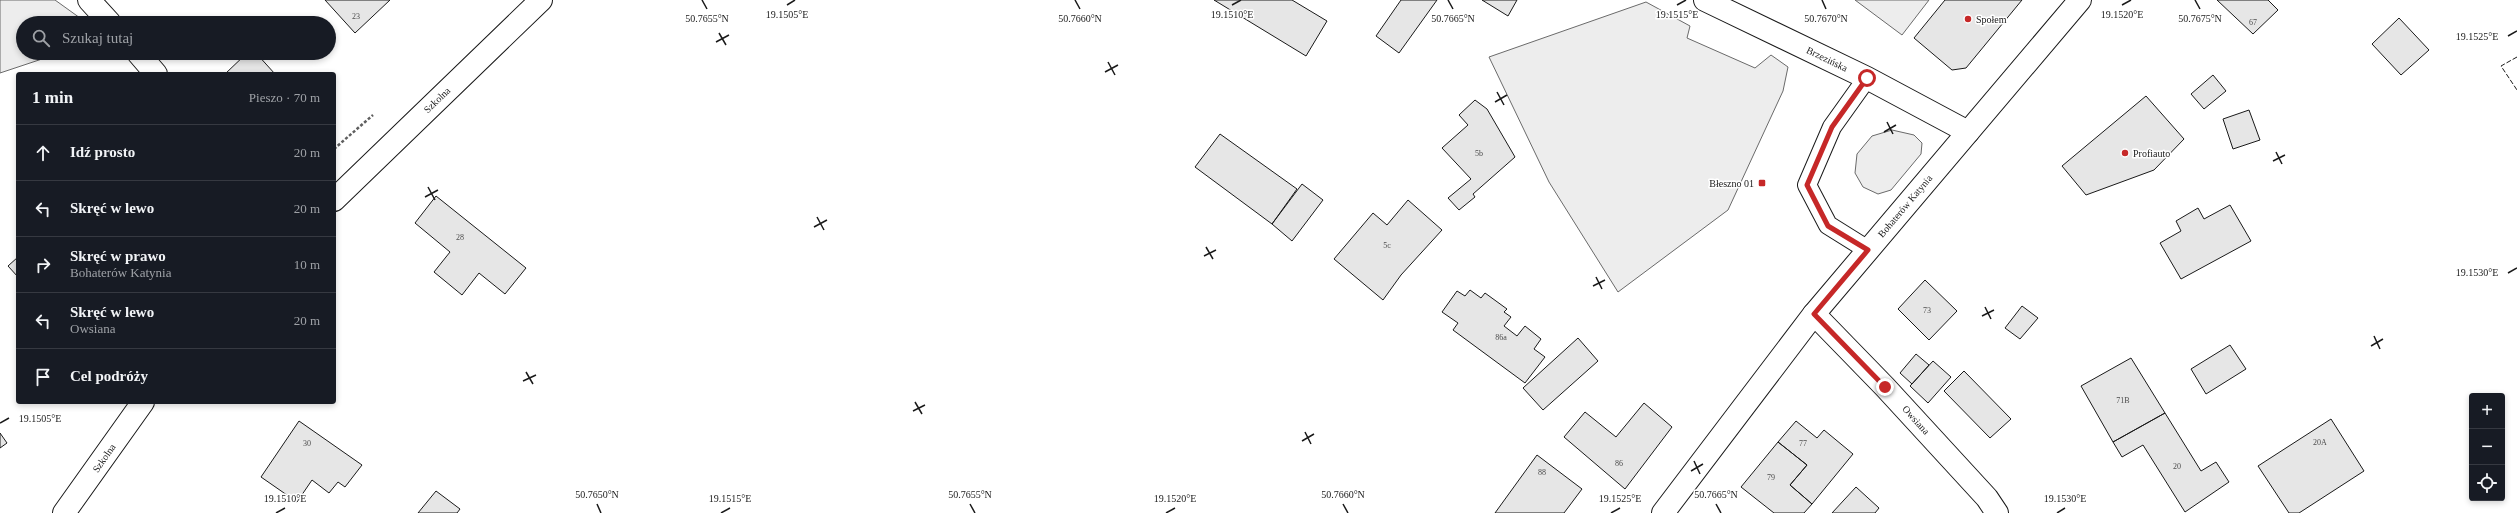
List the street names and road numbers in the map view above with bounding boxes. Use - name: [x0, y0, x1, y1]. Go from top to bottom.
- street label: Brzezińska: [1805, 44, 1850, 74]
- street label: Szkolna: [422, 84, 453, 115]
- street label: Bohaterów Katynia: [1876, 172, 1935, 239]
- street label: Owsiana: [1900, 403, 1932, 437]
- street label: Szkolna: [90, 441, 118, 474]

